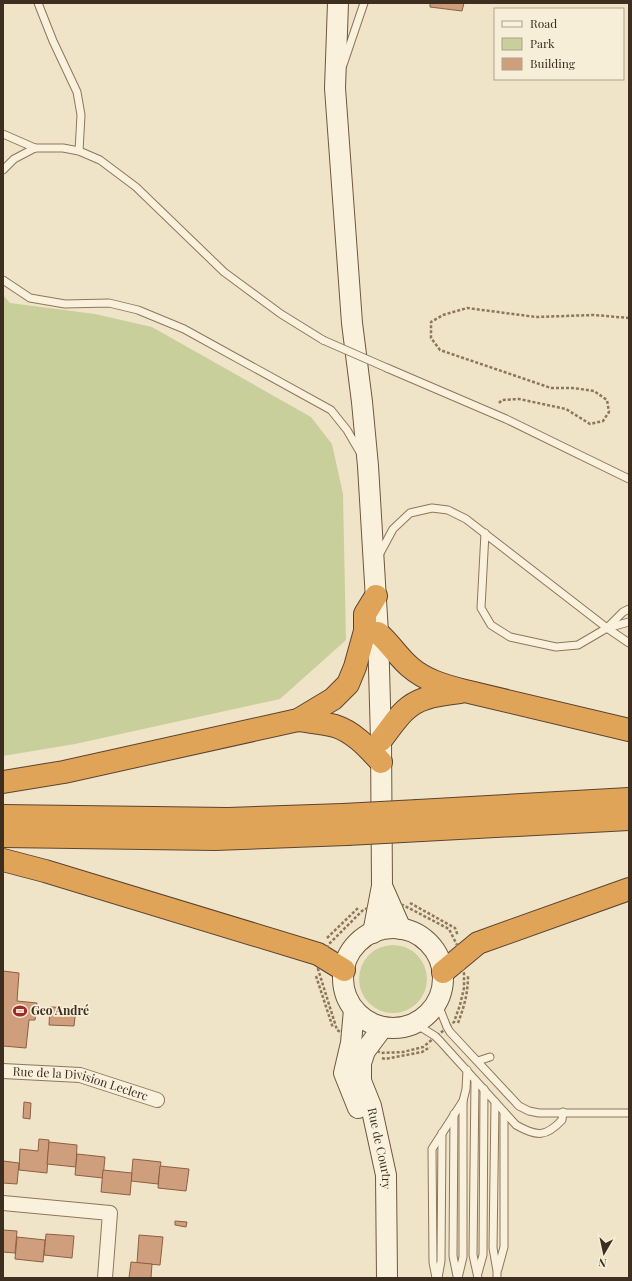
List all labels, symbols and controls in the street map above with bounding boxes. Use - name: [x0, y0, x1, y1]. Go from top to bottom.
- legend: [494, 8, 624, 80]
- text: Road: [530, 15, 557, 31]
- text: Park: [530, 35, 555, 51]
- text: Building: [530, 55, 576, 71]
- place label: Geo André: [31, 1002, 89, 1018]
- sports icon: Geo André: [12, 1003, 28, 1019]
- street label: Rue de la Division Leclerc: [12, 1063, 151, 1104]
- street label: Rue de Courtry: [365, 1106, 395, 1189]
- north arrow: [584, 1233, 624, 1273]
- text: N: [597, 1255, 607, 1271]

